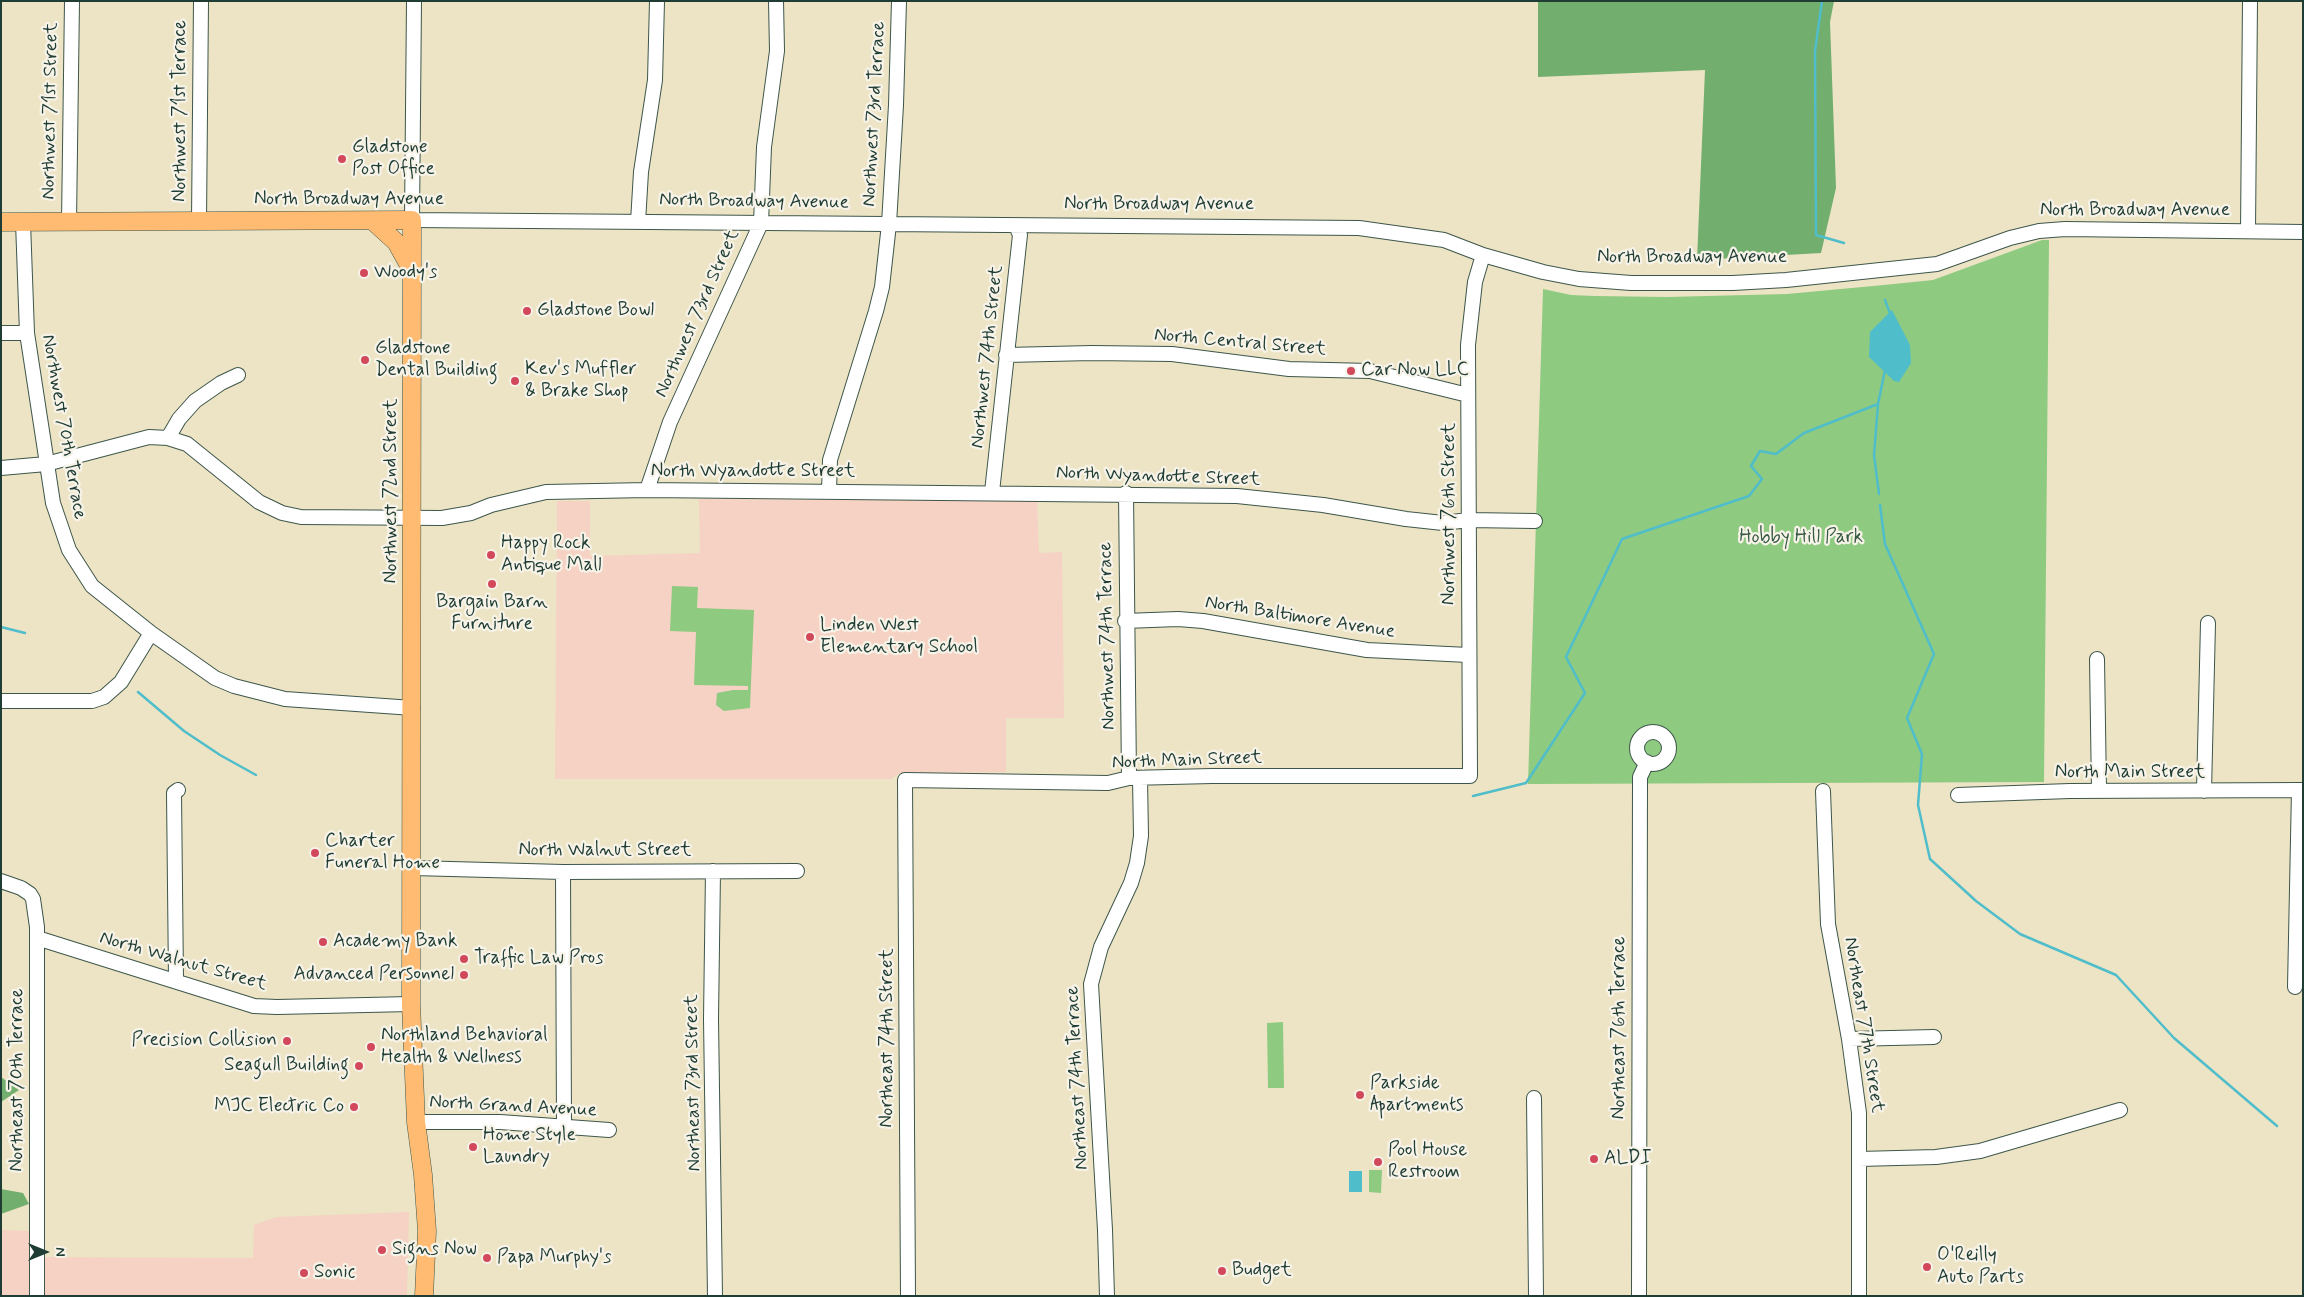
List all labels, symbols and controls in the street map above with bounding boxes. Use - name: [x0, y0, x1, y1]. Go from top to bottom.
- street label: Northwest 71st Terrace: [170, 20, 192, 202]
- street label: Northwest 73rd Terrace: [859, 21, 891, 207]
- street label: Northwest 71st Street: [38, 22, 64, 200]
- place label: Gladstone Post Office: [352, 137, 435, 181]
- marker: Gladstone Post Office: [336, 153, 348, 165]
- street label: North Broadway Avenue: [254, 189, 444, 211]
- street label: North Broadway Avenue: [659, 189, 849, 215]
- street label: North Broadway Avenue: [1064, 194, 1254, 216]
- street label: North Broadway Avenue: [2040, 200, 2230, 222]
- street label: Northwest 73rd Street: [651, 227, 745, 401]
- street label: North Broadway Avenue: [1597, 247, 1787, 269]
- place label: Woody's: [374, 262, 437, 284]
- street label: Northwest 74th Street: [967, 265, 1009, 449]
- marker: Woody's: [358, 267, 370, 279]
- place label: Gladstone Bowl: [537, 300, 654, 322]
- marker: Gladstone Bowl: [521, 305, 533, 317]
- street label: North Central Street: [1153, 324, 1327, 362]
- street label: Northwest 70th Terrace: [35, 333, 91, 521]
- place label: Gladstone Dental Building: [375, 338, 498, 382]
- marker: Gladstone Dental Building: [359, 354, 371, 366]
- place label: Kev's Muffler & Brake Shop: [525, 359, 637, 403]
- place label: Car Now LLC: [1361, 360, 1469, 382]
- marker: Car Now LLC: [1345, 365, 1357, 377]
- marker: Kev's Muffler & Brake Shop: [509, 375, 521, 387]
- street label: Northwest 72nd Street: [381, 398, 403, 584]
- street label: Northwest 76th Street: [1439, 423, 1461, 605]
- street label: North Wyandotte Street: [651, 461, 855, 483]
- street label: North Wyandotte Street: [1056, 462, 1260, 492]
- park label: Hobby Hill Park: [1739, 527, 1863, 549]
- place label: Happy Rock Antique Mall: [501, 533, 602, 577]
- street label: Northwest 74th Terrace: [1095, 542, 1121, 730]
- marker: Happy Rock Antique Mall: [485, 549, 497, 561]
- marker: Bargain Barn Furniture: [486, 578, 498, 590]
- place label: Bargain Barn Furniture: [436, 592, 548, 636]
- street label: North Baltimore Avenue: [1203, 592, 1397, 644]
- place label: Linden West Elementary School: [820, 615, 978, 659]
- marker: Linden West Elementary School: [804, 631, 816, 643]
- street label: North Main Street: [1112, 747, 1262, 775]
- street label: North Main Street: [2055, 762, 2205, 784]
- place label: Charter Funeral Home: [325, 831, 440, 875]
- street label: North Walnut Street: [519, 840, 691, 862]
- marker: Charter Funeral Home: [309, 847, 321, 859]
- street label: North Walnut Street: [97, 927, 269, 997]
- place label: Academy Bank: [333, 931, 457, 953]
- marker: Academy Bank: [317, 936, 329, 948]
- street label: Northeast 76th Terrace: [1609, 936, 1631, 1120]
- street label: Northeast 77th Street: [1838, 936, 1888, 1114]
- place label: Traffic Law Pros: [474, 948, 604, 970]
- street label: Northeast 74th Street: [877, 948, 899, 1128]
- marker: Traffic Law Pros: [458, 953, 470, 965]
- place label: Advanced Personnel: [294, 964, 454, 986]
- marker: Advanced Personnel: [458, 969, 470, 981]
- street label: Northeast 74th Terrace: [1062, 985, 1094, 1171]
- street label: Northeast 70th Terrace: [7, 988, 29, 1172]
- street label: Northeast 73rd Street: [681, 994, 707, 1172]
- place label: Northland Behavioral Health & Wellness: [381, 1025, 548, 1069]
- place label: Precision Collision: [131, 1030, 277, 1052]
- marker: Precision Collision: [281, 1035, 293, 1047]
- marker: Northland Behavioral Health & Wellness: [365, 1041, 377, 1053]
- place label: Seagull Building: [224, 1055, 349, 1077]
- marker: Seagull Building: [353, 1060, 365, 1072]
- place label: Parkside Apartments: [1370, 1073, 1463, 1117]
- marker: Parkside Apartments: [1354, 1089, 1366, 1101]
- street label: North Grand Avenue: [429, 1091, 597, 1123]
- place label: MJC Electric Co: [214, 1096, 344, 1118]
- marker: MJC Electric Co: [348, 1101, 360, 1113]
- place label: Home Style Laundry: [483, 1125, 576, 1169]
- place label: Pool House Restroom: [1388, 1140, 1467, 1184]
- marker: Home Style Laundry: [467, 1141, 479, 1153]
- place label: ALDI: [1604, 1148, 1651, 1170]
- marker: ALDI: [1588, 1153, 1600, 1165]
- marker: Pool House Restroom: [1372, 1156, 1384, 1168]
- north arrow: [20, 1227, 70, 1277]
- place label: Signs Now: [392, 1239, 477, 1261]
- marker: Signs Now: [376, 1244, 388, 1256]
- place label: O'Reilly Auto Parts: [1937, 1245, 2024, 1289]
- text: N: [51, 1247, 69, 1257]
- place label: Papa Murphy's: [497, 1247, 612, 1269]
- marker: Papa Murphy's: [481, 1252, 493, 1264]
- place label: Budget: [1232, 1260, 1292, 1282]
- marker: O'Reilly Auto Parts: [1921, 1261, 1933, 1273]
- place label: Sonic: [314, 1262, 355, 1284]
- marker: Budget: [1216, 1265, 1228, 1277]
- marker: Sonic: [298, 1267, 310, 1279]

